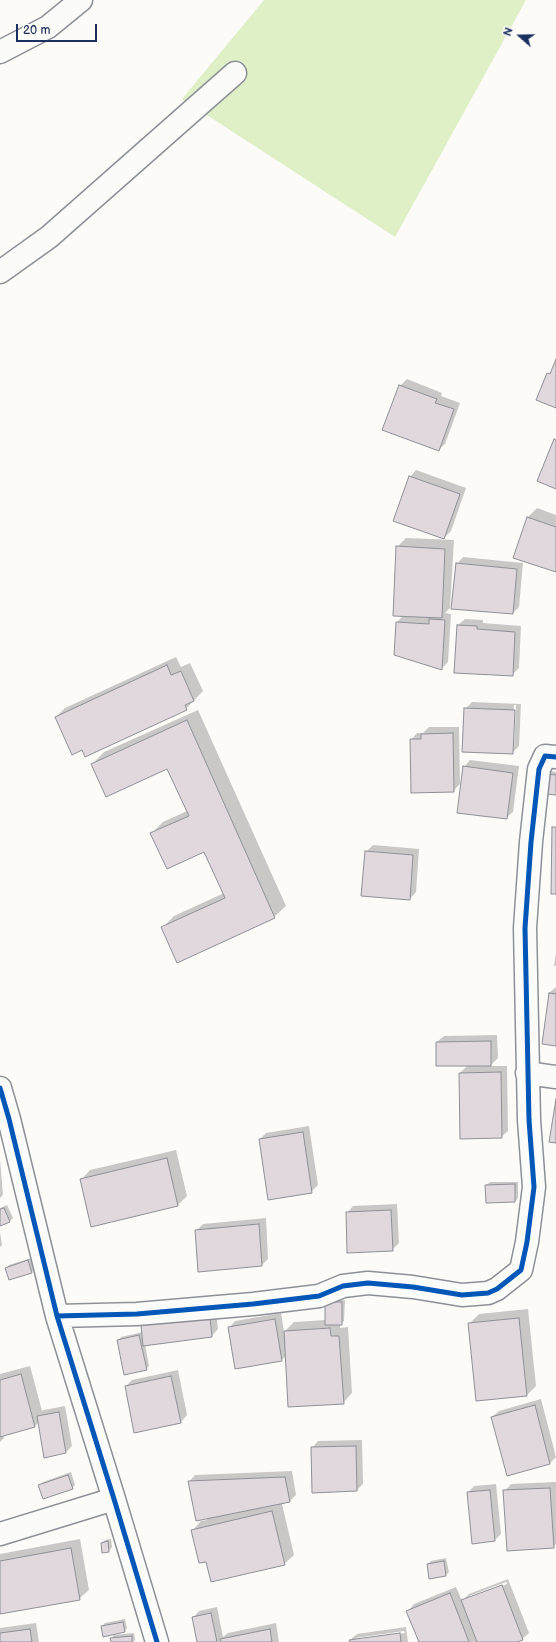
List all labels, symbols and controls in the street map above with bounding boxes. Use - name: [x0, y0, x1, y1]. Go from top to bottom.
- scale bar: [18, 16, 99, 42]
- north arrow: [500, 16, 540, 56]
- text: 20 m: [23, 23, 50, 38]
- text: N: [501, 26, 516, 38]

